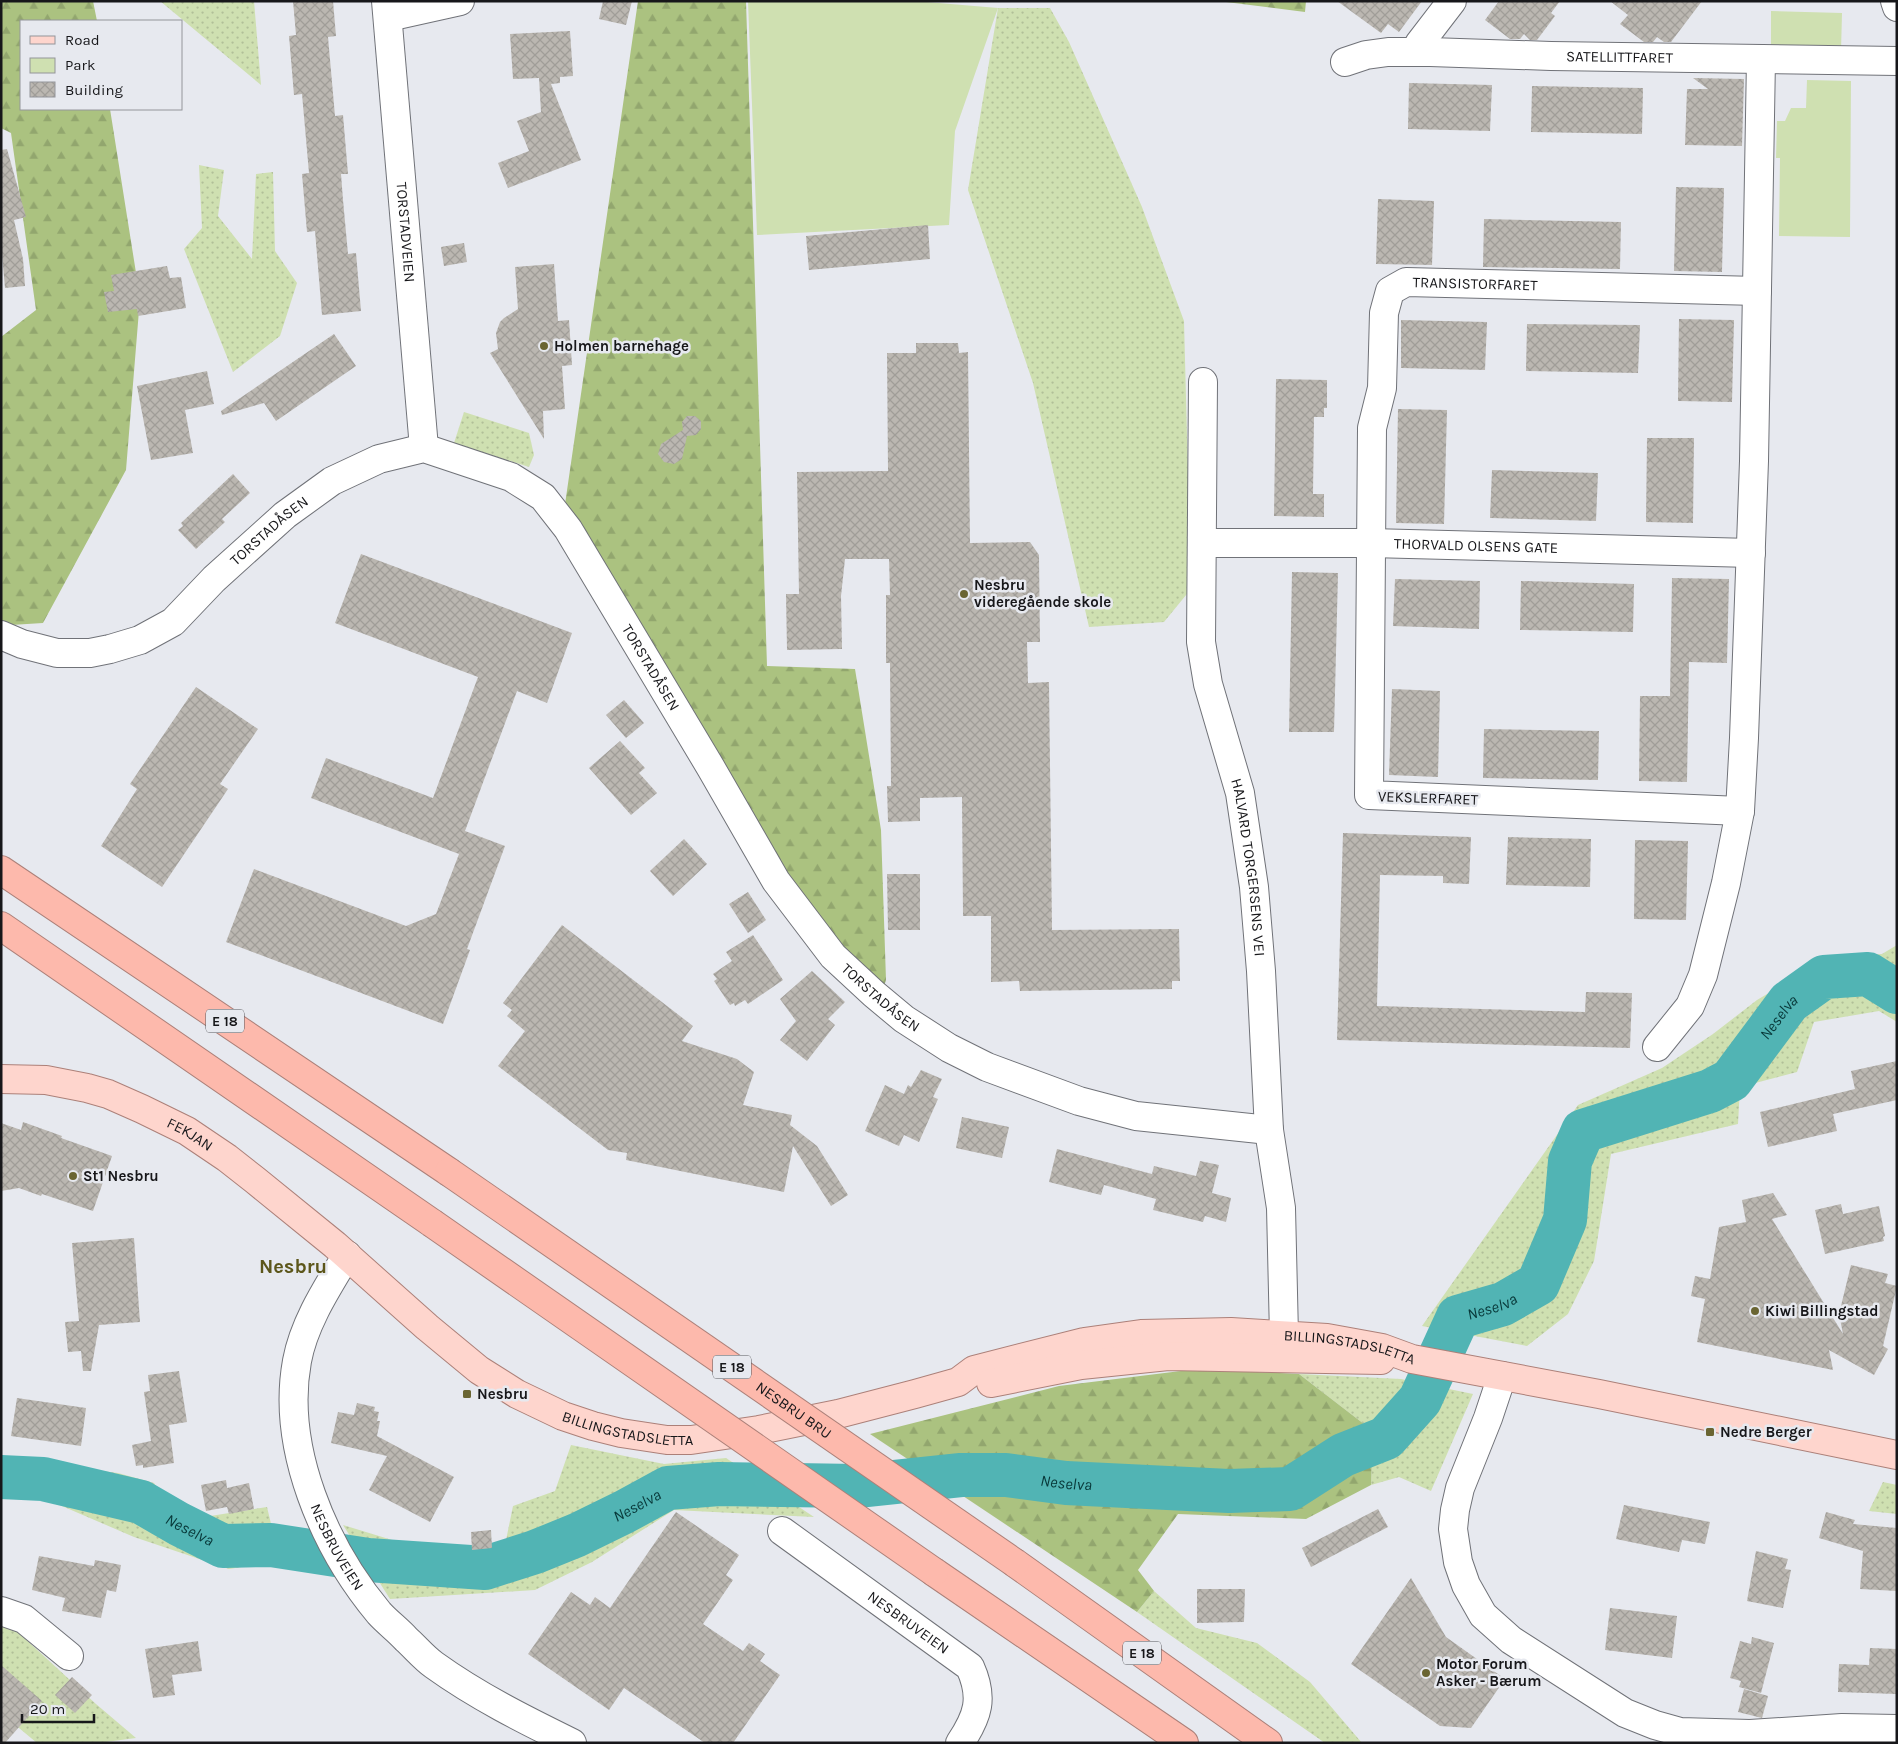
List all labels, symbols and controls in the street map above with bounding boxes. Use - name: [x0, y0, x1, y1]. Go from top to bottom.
- legend: [20, 20, 182, 110]
- text: Road: [65, 31, 100, 49]
- street label: SATELLITTFARET: [1566, 47, 1674, 67]
- text: Park: [65, 56, 95, 74]
- text: Building: [65, 81, 123, 99]
- street label: TORSTADVEIEN: [392, 181, 419, 283]
- street label: TRANSISTORFARET: [1412, 273, 1538, 294]
- place label: Holmen barnehage: [554, 337, 689, 355]
- marker: Holmen barnehage: [538, 340, 550, 352]
- street label: TORSTADÅSEN: [226, 492, 312, 569]
- street label: THORVALD OLSENS GATE: [1394, 535, 1558, 557]
- place label: Nesbru videregående skole: [974, 576, 1111, 611]
- marker: Nesbru videregående skole: [958, 588, 970, 600]
- street label: TORSTADÅSEN: [618, 621, 684, 714]
- street label: HALVARD TORGERSENS VEI: [1227, 776, 1269, 957]
- street label: VEKSLERFARET: [1377, 787, 1479, 809]
- street label: TORSTADÅSEN: [838, 959, 923, 1036]
- water label: Neselva: [1756, 990, 1801, 1043]
- road number: E 18: [206, 1009, 244, 1032]
- street label: FEKJAN: [164, 1114, 216, 1155]
- place label: St1 Nesbru: [83, 1167, 159, 1185]
- marker: St1 Nesbru: [67, 1170, 79, 1182]
- district label: Nesbru: [259, 1255, 327, 1278]
- water label: Neselva: [1465, 1289, 1521, 1324]
- place label: Kiwi Billingstad: [1765, 1302, 1878, 1320]
- marker: Kiwi Billingstad: [1749, 1305, 1761, 1317]
- street label: BILLINGSTADSLETTA: [1283, 1326, 1418, 1369]
- road number: E 18: [713, 1355, 751, 1378]
- street label: NESBRU BRU: [752, 1378, 835, 1443]
- place label: Nesbru: [477, 1385, 528, 1403]
- marker: Nesbru: [461, 1388, 473, 1400]
- street label: BILLINGSTADSLETTA: [560, 1407, 694, 1449]
- place label: Nedre Berger: [1720, 1423, 1812, 1441]
- marker: Nedre Berger: [1704, 1426, 1716, 1438]
- water label: Neselva: [1039, 1471, 1092, 1494]
- water label: Neselva: [610, 1485, 664, 1526]
- street label: NESBRUVEIEN: [306, 1501, 368, 1594]
- water label: Neselva: [162, 1509, 217, 1550]
- street label: NESBRUVEIEN: [864, 1587, 953, 1658]
- road number: E 18: [1123, 1642, 1161, 1665]
- place label: Motor Forum Asker - Bærum: [1436, 1655, 1541, 1690]
- marker: Motor Forum Asker - Bærum: [1420, 1667, 1432, 1679]
- scale bar: [22, 1692, 95, 1724]
- text: 20 m: [30, 1700, 65, 1718]

